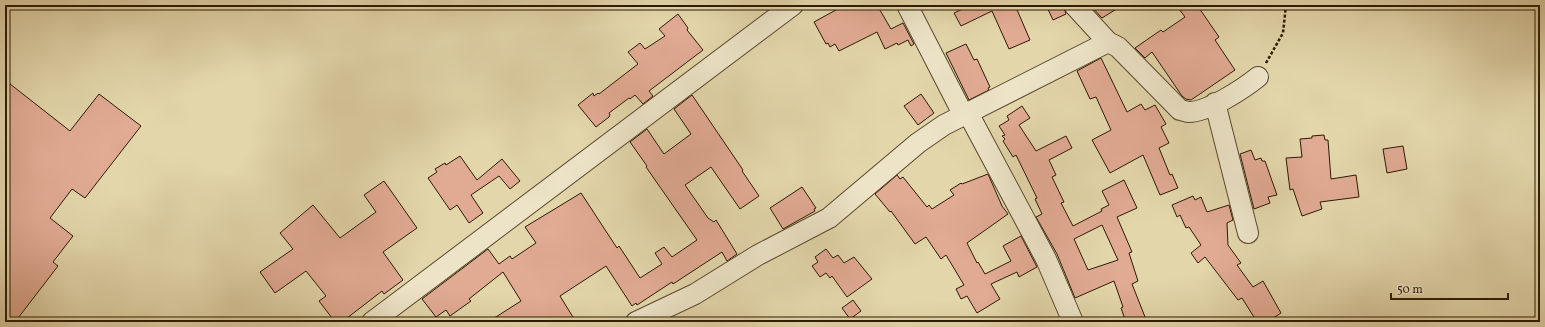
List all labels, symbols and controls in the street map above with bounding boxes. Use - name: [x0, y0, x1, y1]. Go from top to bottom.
- scale bar: [1391, 275, 1508, 301]
- text: 50 m: [1397, 282, 1423, 298]

